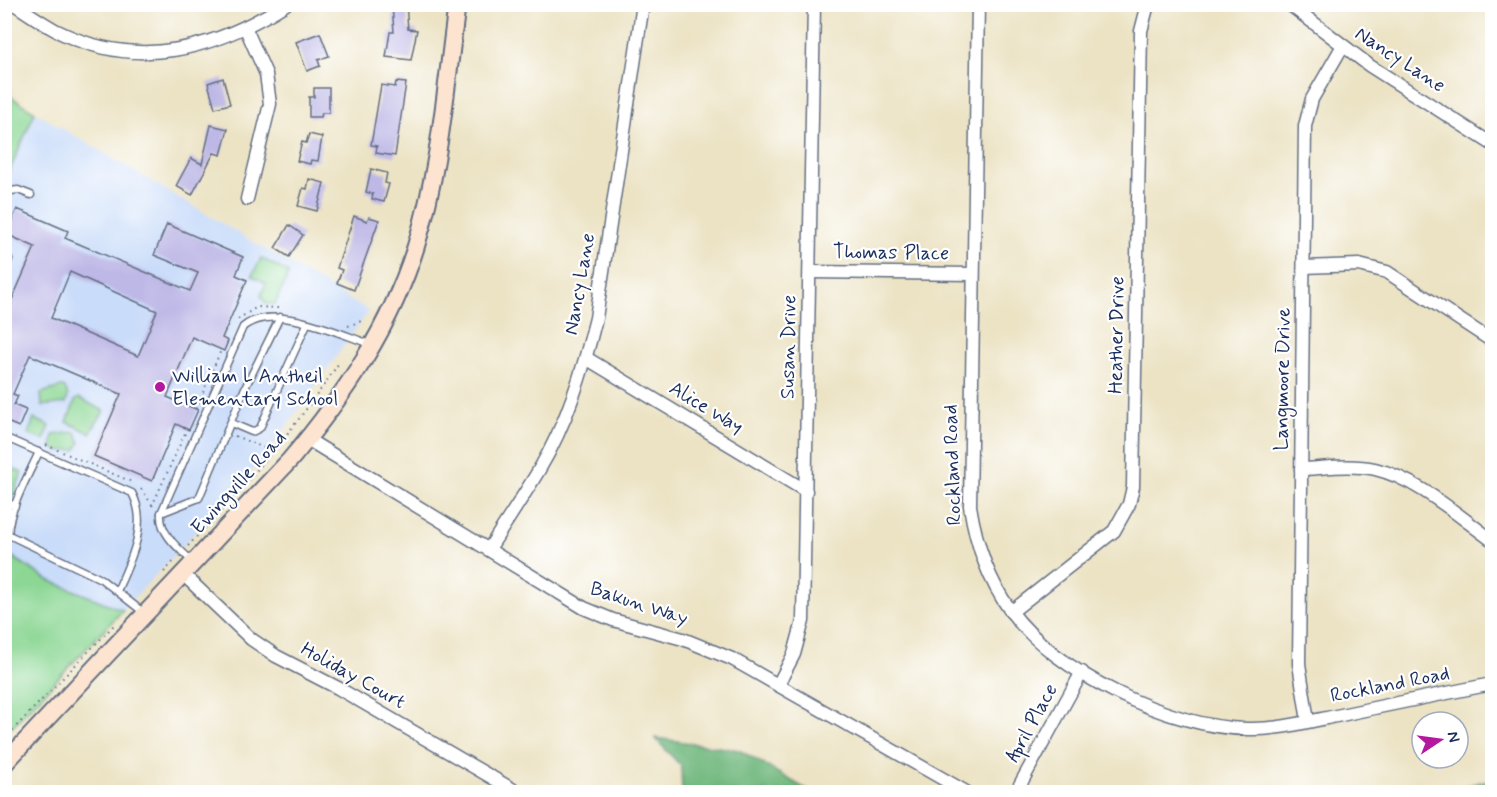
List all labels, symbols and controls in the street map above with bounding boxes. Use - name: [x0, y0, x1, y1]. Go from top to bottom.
- street label: Nancy Lane: [1349, 21, 1451, 99]
- street label: Nancy Lane: [558, 231, 602, 337]
- street label: Thomas Place: [833, 238, 949, 268]
- street label: Heather Drive: [1102, 276, 1132, 394]
- street label: Susan Drive: [775, 295, 803, 399]
- street label: Langmoore Drive: [1268, 307, 1299, 451]
- place label: William L Antheil Elementary School: [172, 363, 338, 413]
- street label: Alice Way: [664, 375, 748, 441]
- marker: William L Antheil Elementary School: [153, 380, 167, 394]
- street label: Rockland Road: [937, 404, 969, 526]
- street label: Ewingville Road: [185, 425, 294, 541]
- street label: Bakun Way: [587, 575, 691, 633]
- street label: Holiday Court: [296, 636, 410, 716]
- street label: Rockland Road: [1328, 660, 1452, 710]
- street label: April Place: [999, 679, 1066, 768]
- north arrow: [1410, 710, 1470, 770]
- text: N: [1442, 729, 1465, 745]

